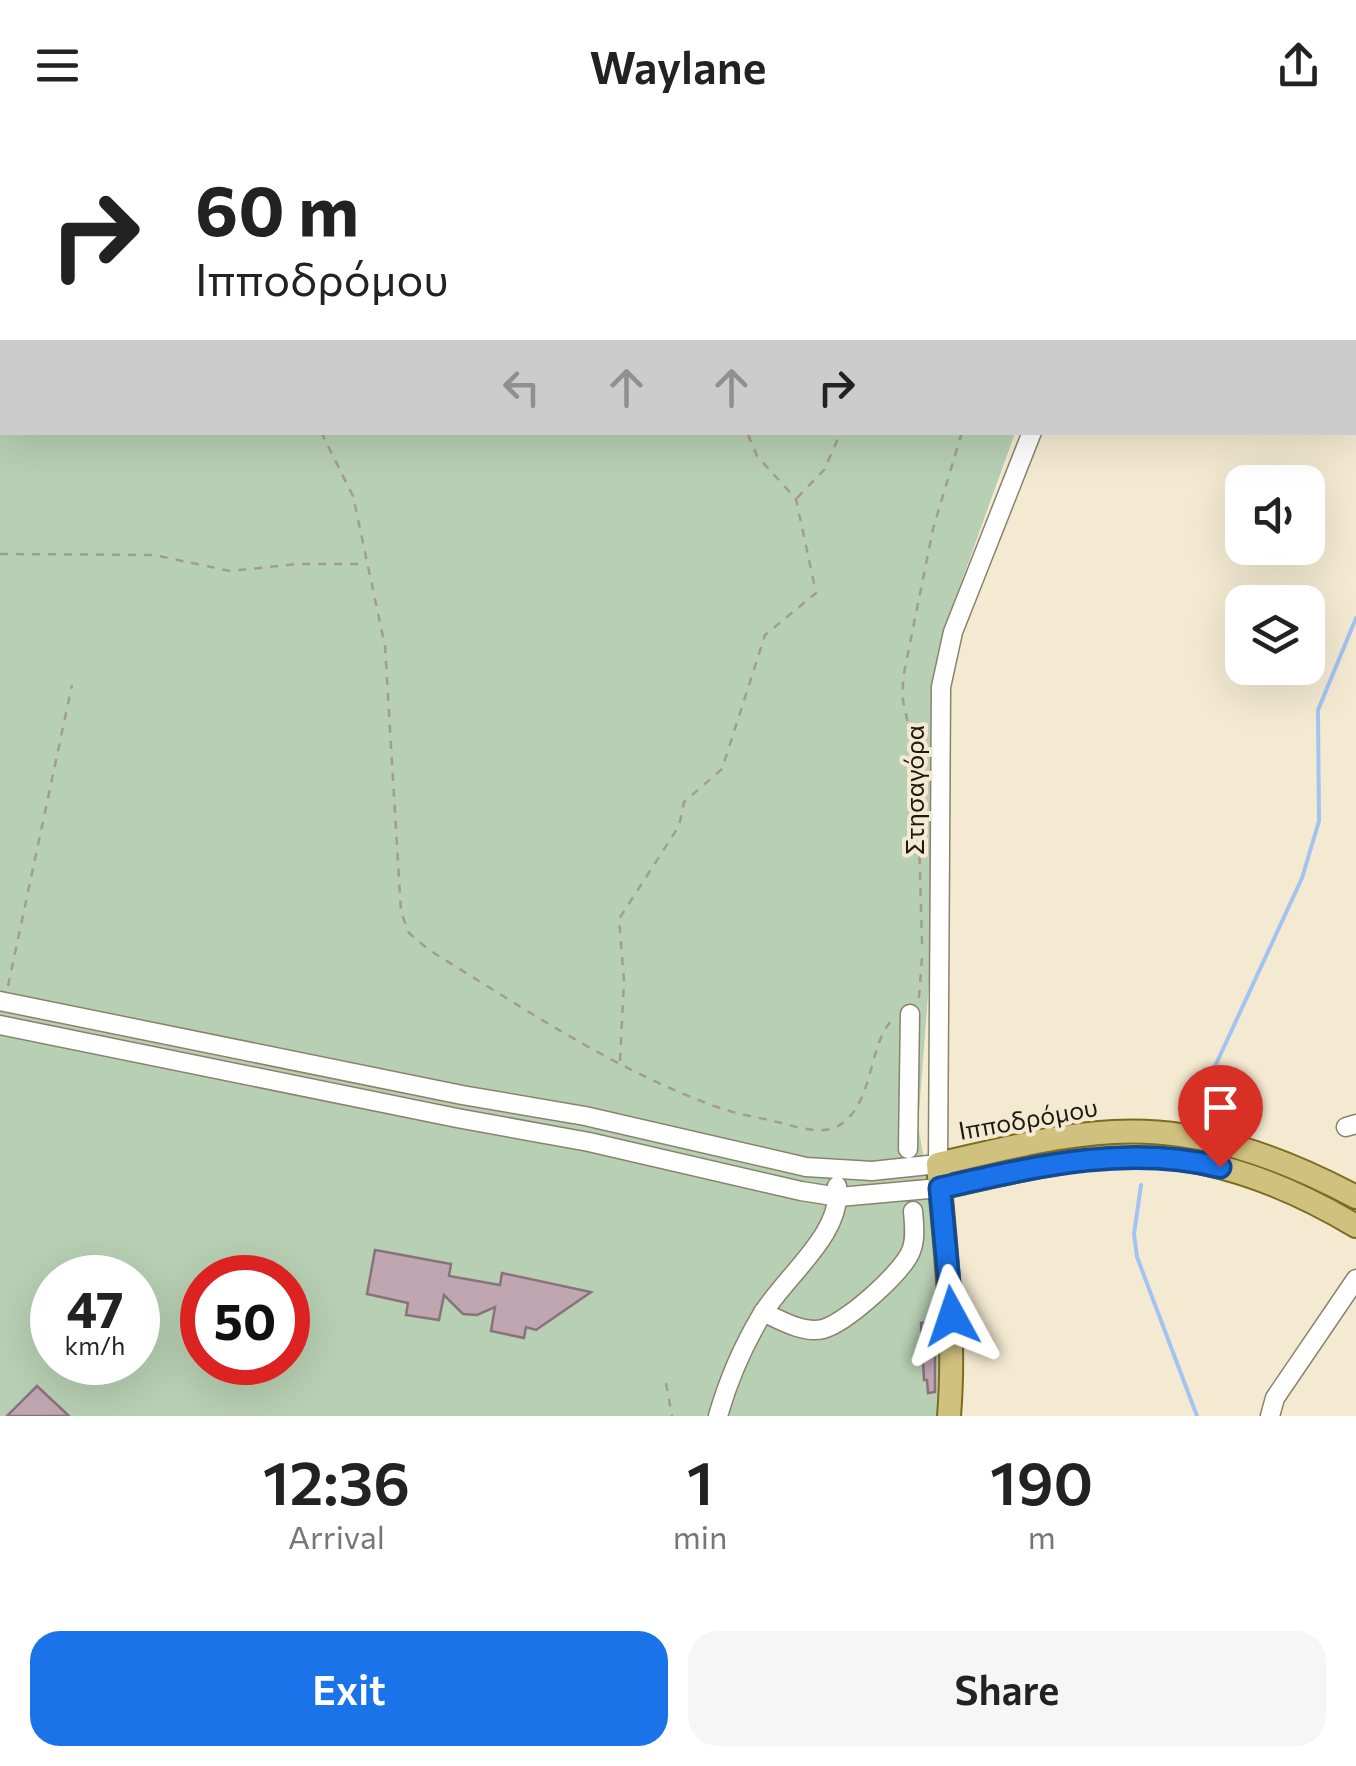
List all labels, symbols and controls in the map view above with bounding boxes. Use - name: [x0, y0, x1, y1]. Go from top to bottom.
- icon: menu: [30, 38, 85, 93]
- text: Waylane: [589, 38, 767, 93]
- icon: share: [1271, 38, 1326, 93]
- text: 60 m: [195, 165, 359, 250]
- icon: right: [30, 170, 160, 300]
- text: Ιπποδρόμου: [195, 250, 449, 305]
- icon: left: [494, 360, 549, 415]
- icon: ahead: [599, 360, 654, 415]
- icon: ahead: [704, 360, 759, 415]
- icon: right: [809, 360, 864, 415]
- map controls: [1225, 465, 1325, 685]
- button: sound: [1225, 465, 1325, 565]
- button: layers: [1225, 585, 1325, 685]
- street label: Στησαγόρα: [899, 725, 929, 855]
- pin: [1178, 1065, 1263, 1168]
- icon: arrive: [1193, 1080, 1248, 1135]
- street label: Ιπποδρόμου: [956, 1091, 1100, 1145]
- speed limit sign: 50: [180, 1255, 310, 1385]
- position arrow: [900, 1264, 1004, 1368]
- text: 47: [66, 1277, 124, 1338]
- text: km/h: [65, 1330, 125, 1360]
- text: 12:36: [263, 1444, 410, 1517]
- text: 1: [687, 1444, 713, 1517]
- text: 190: [990, 1444, 1093, 1517]
- text: Arrival: [288, 1516, 385, 1556]
- text: min: [673, 1516, 727, 1556]
- text: m: [1028, 1516, 1056, 1556]
- button: Exit: [30, 1631, 668, 1746]
- button: Share: [688, 1631, 1326, 1746]

